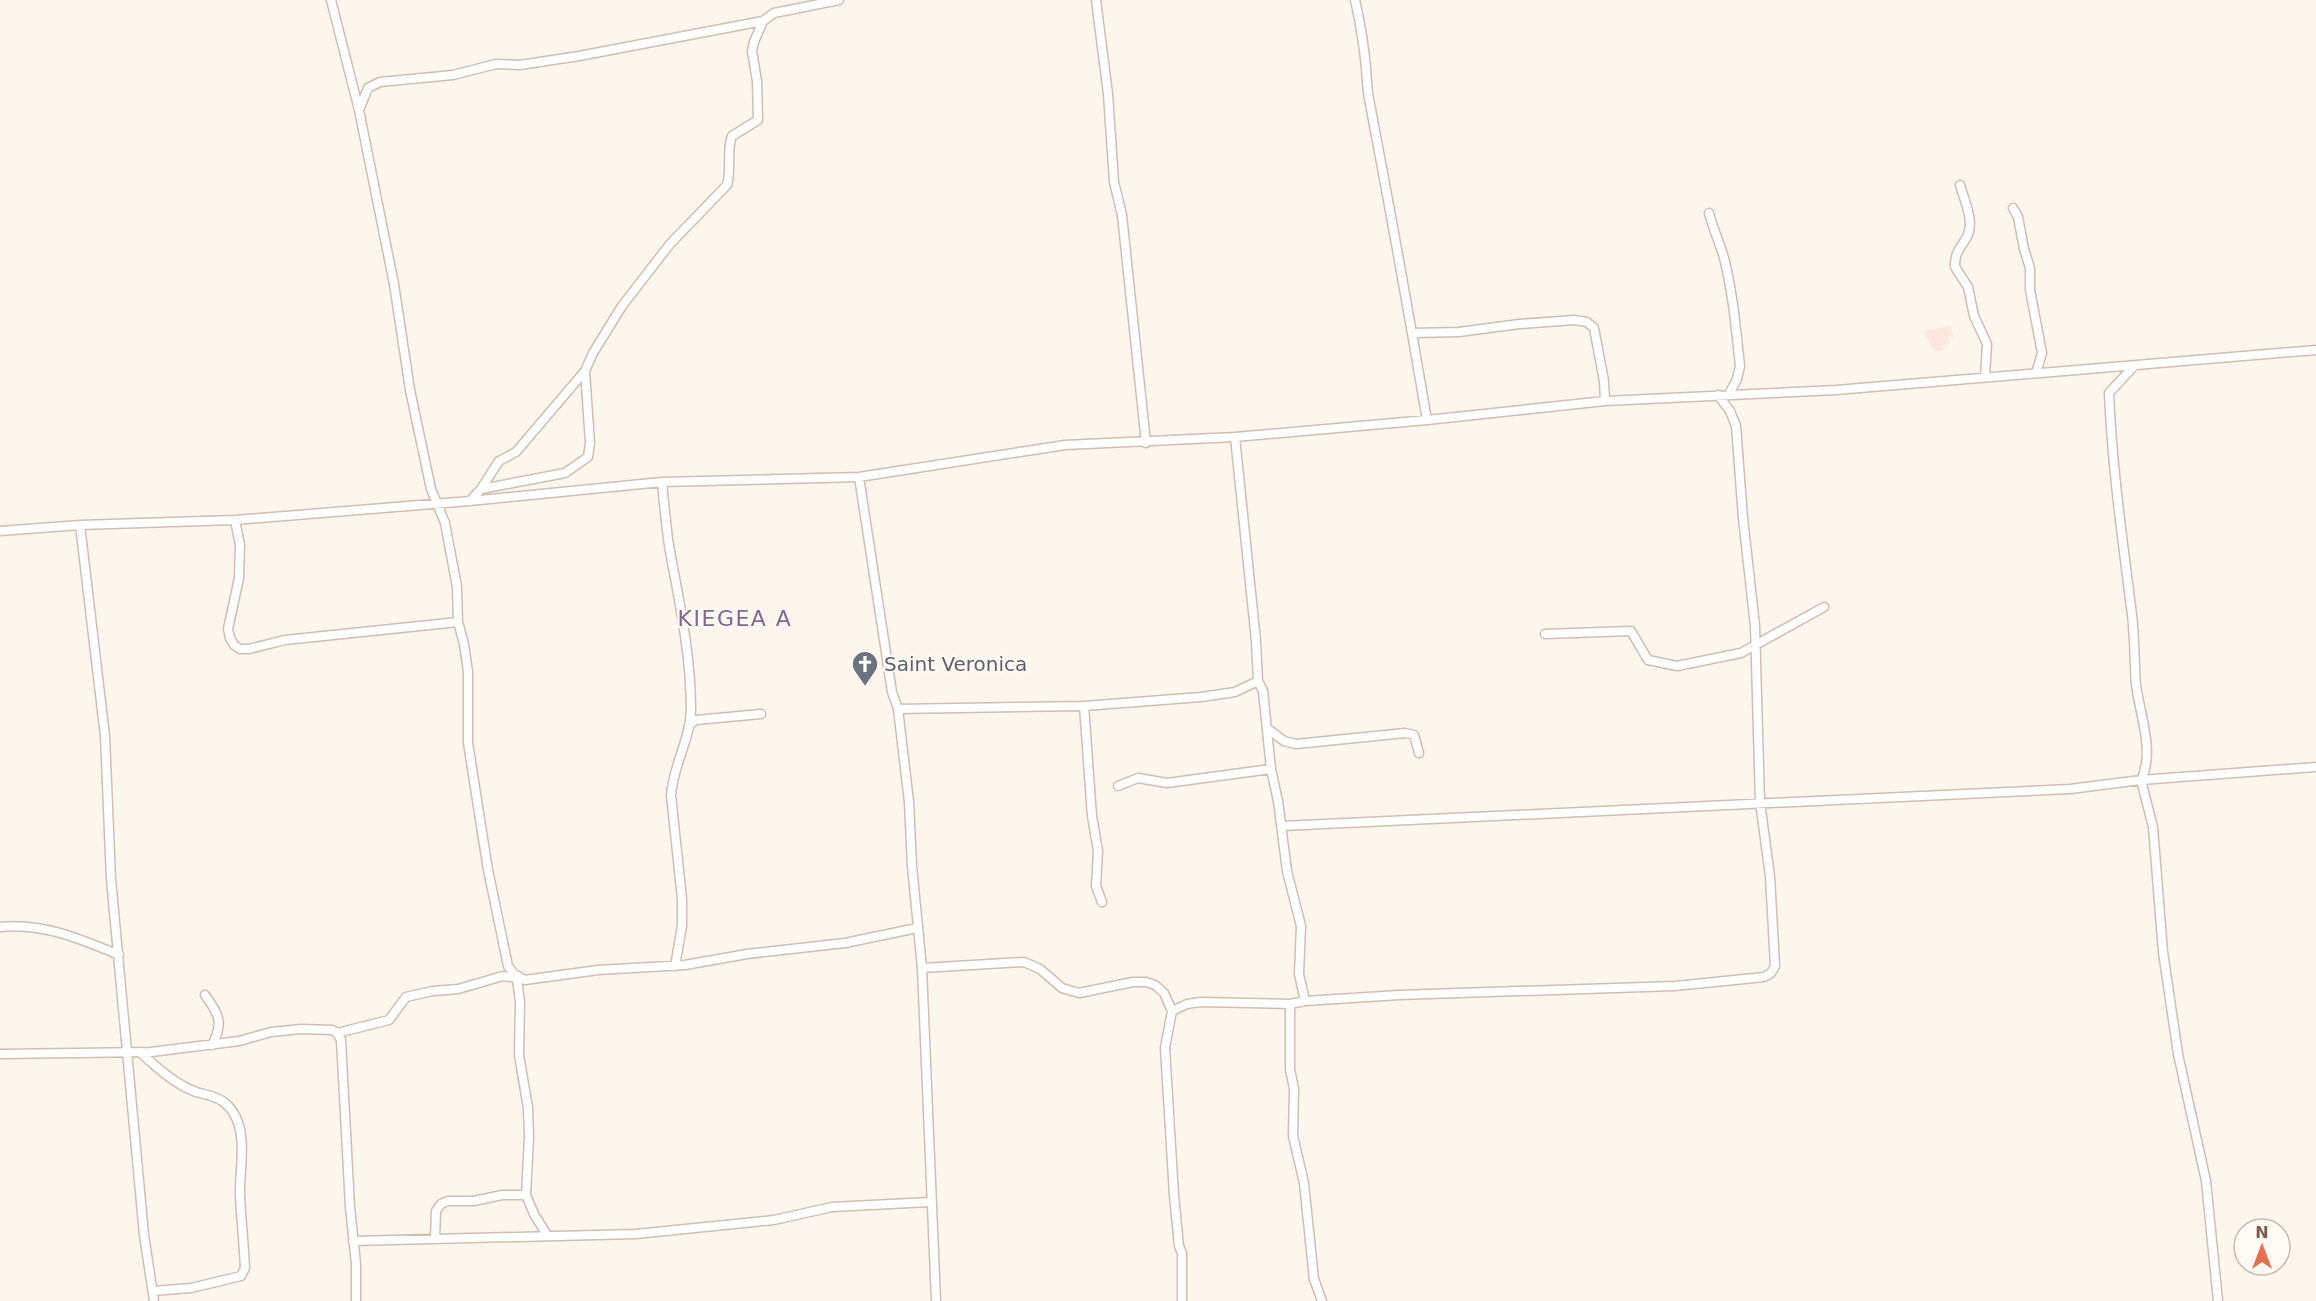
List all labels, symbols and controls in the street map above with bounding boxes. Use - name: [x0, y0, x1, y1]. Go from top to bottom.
- district label: KIEGEA A: [678, 606, 792, 631]
- church icon: Saint Veronica: [850, 649, 880, 687]
- place label: Saint Veronica: [884, 652, 1027, 676]
- north arrow: [2232, 1217, 2292, 1277]
- text: N: [2255, 1223, 2269, 1242]

